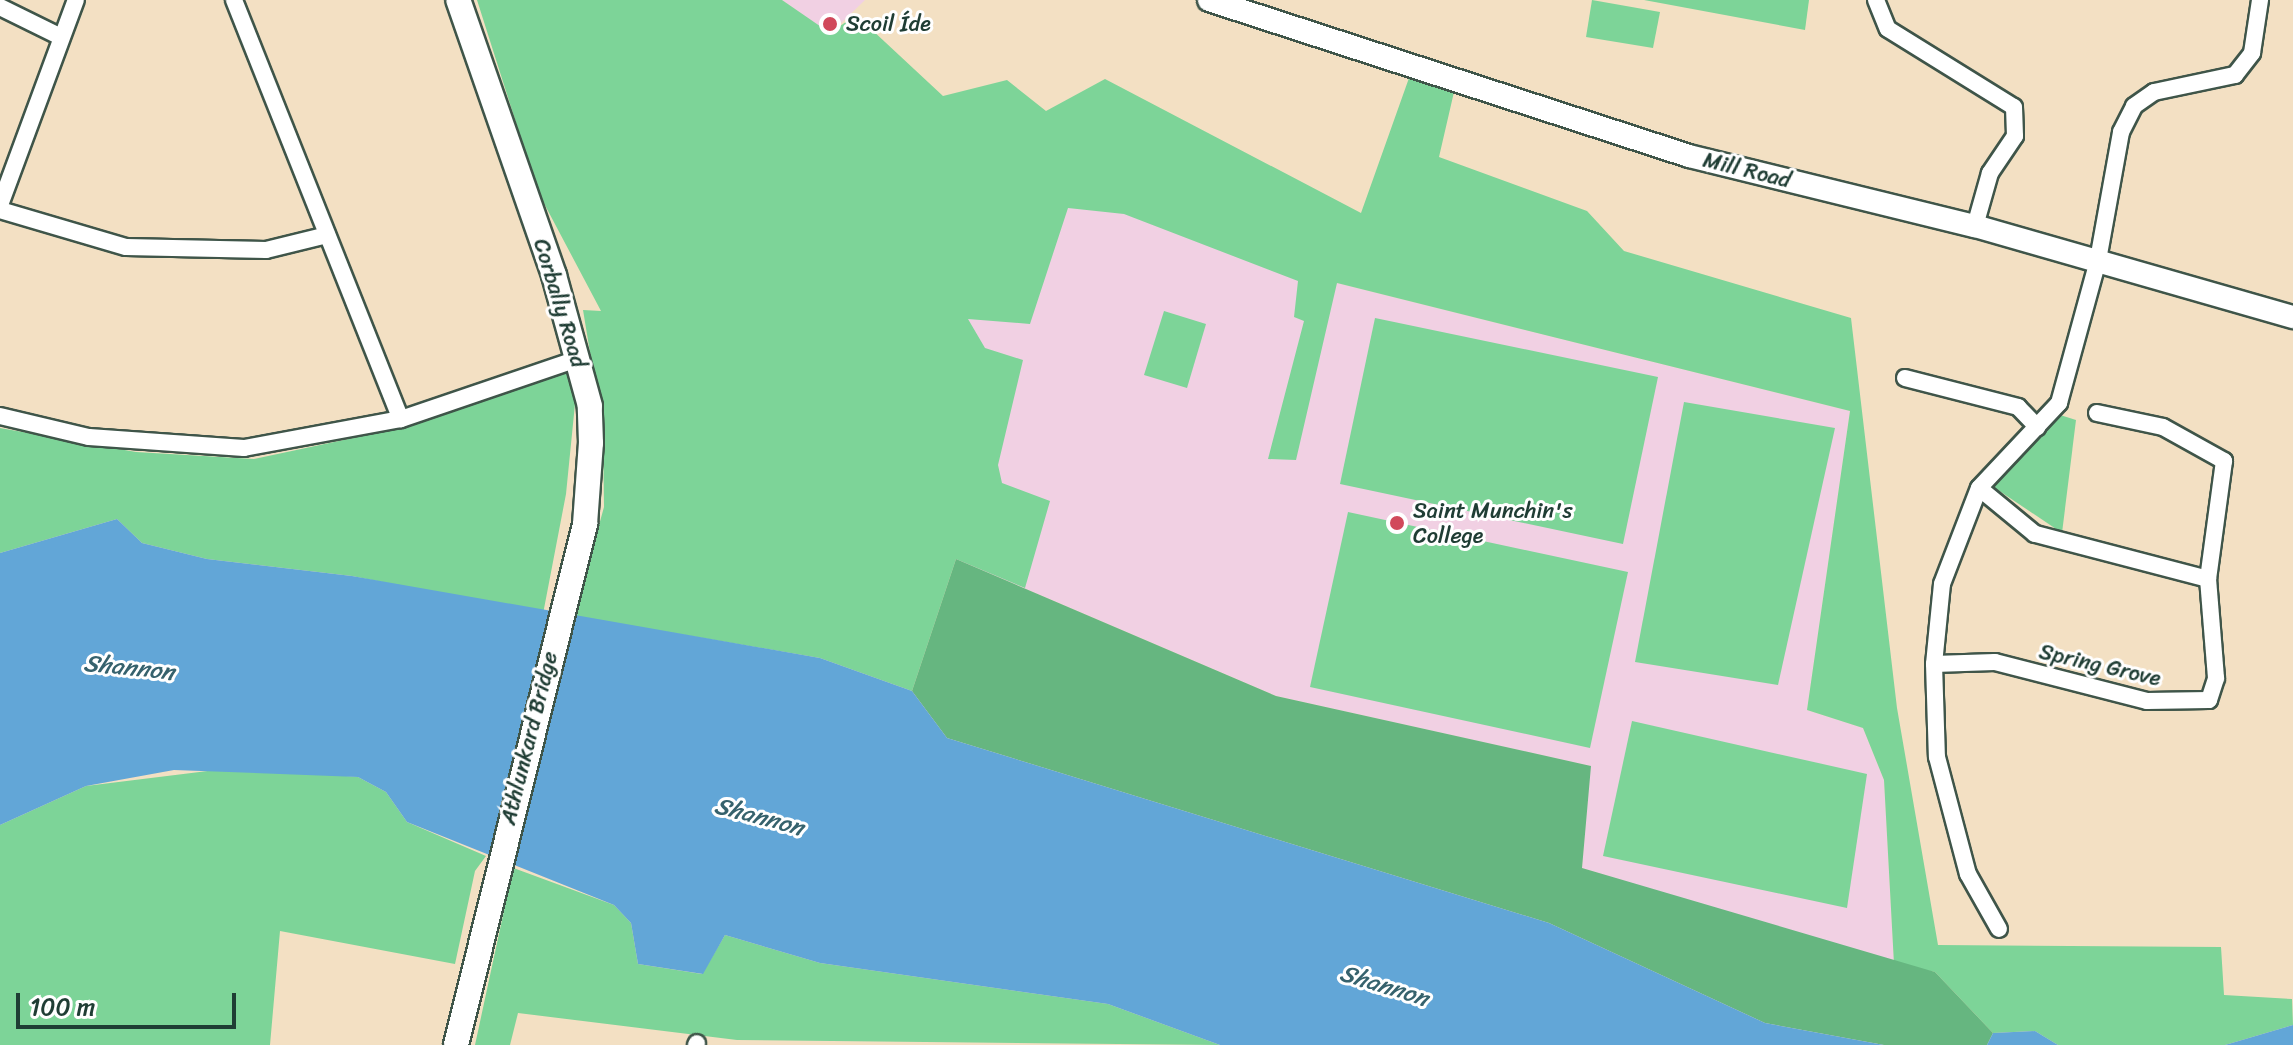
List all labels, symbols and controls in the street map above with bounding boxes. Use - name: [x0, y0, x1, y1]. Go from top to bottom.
- place label: Scoil Íde: [846, 11, 932, 37]
- marker: Scoil Íde: [821, 15, 839, 33]
- street label: Mill Road: [1700, 146, 1794, 194]
- street label: Corbally Road: [528, 235, 592, 371]
- place label: Saint Munchin's College: [1413, 497, 1572, 548]
- marker: Saint Munchin's College: [1388, 514, 1406, 532]
- street label: Spring Grove: [2036, 638, 2164, 692]
- water label: Shannon: [82, 649, 176, 687]
- street label: Athlunkard Bridge: [495, 649, 563, 827]
- water label: Shannon: [711, 791, 807, 843]
- water label: Shannon: [1336, 959, 1432, 1013]
- scale bar: [20, 977, 240, 1027]
- text: 100 m: [30, 986, 95, 1028]

